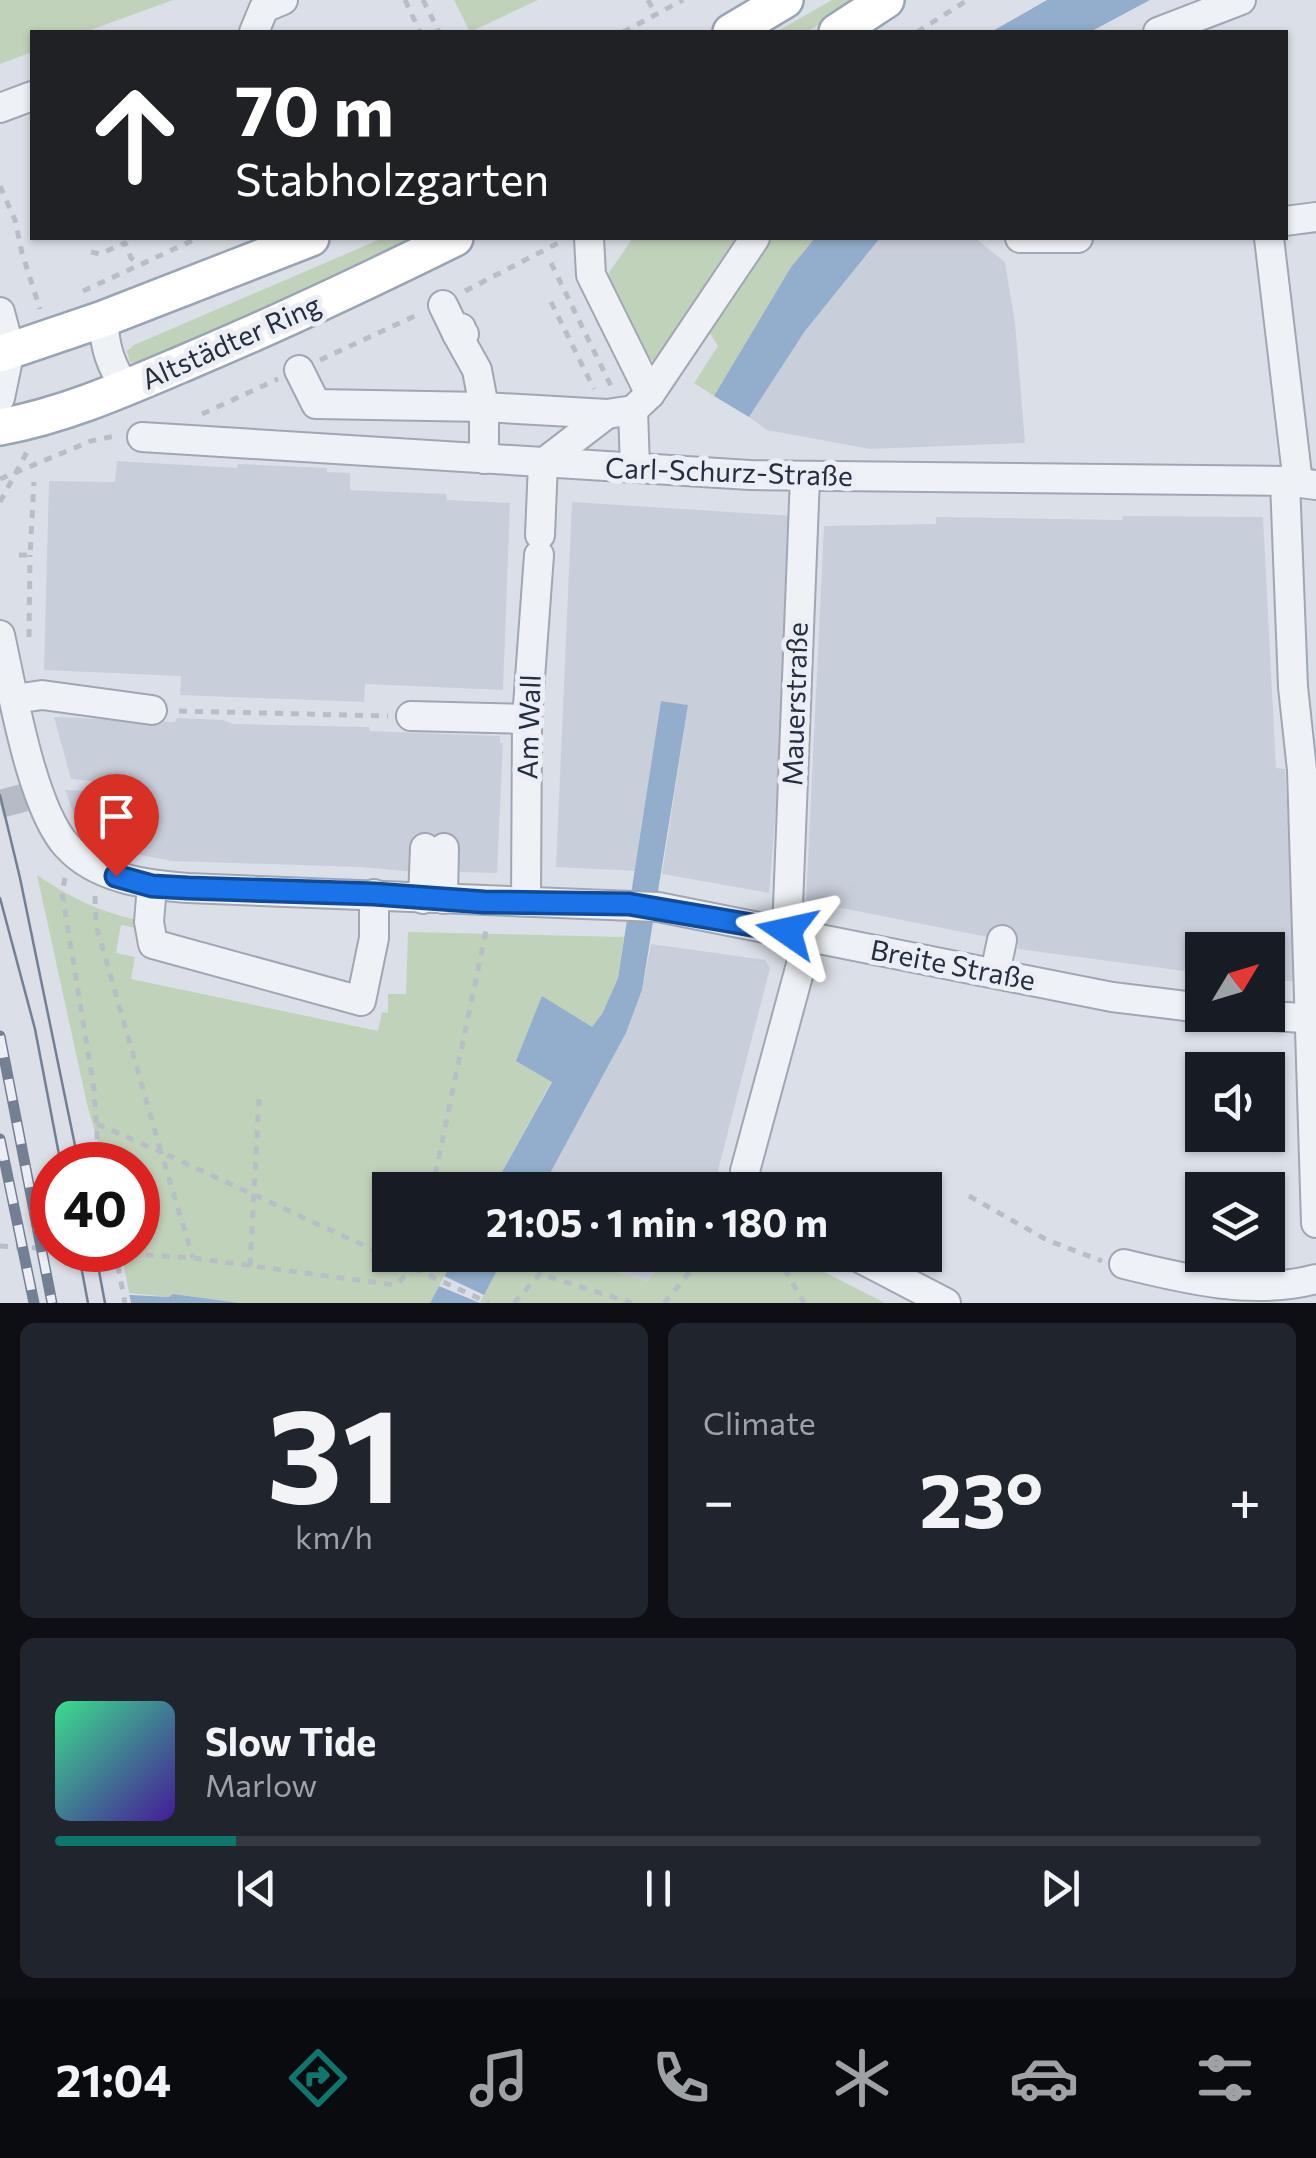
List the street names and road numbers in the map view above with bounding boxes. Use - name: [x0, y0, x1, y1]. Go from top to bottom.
- street label: Altstädter Ring: [136, 286, 325, 396]
- street label: Carl-Schurz-Straße: [605, 450, 853, 492]
- street label: Mauerstraße: [774, 622, 814, 786]
- street label: Am Wall: [509, 674, 547, 780]
- street label: Breite Straße: [868, 931, 1038, 997]

